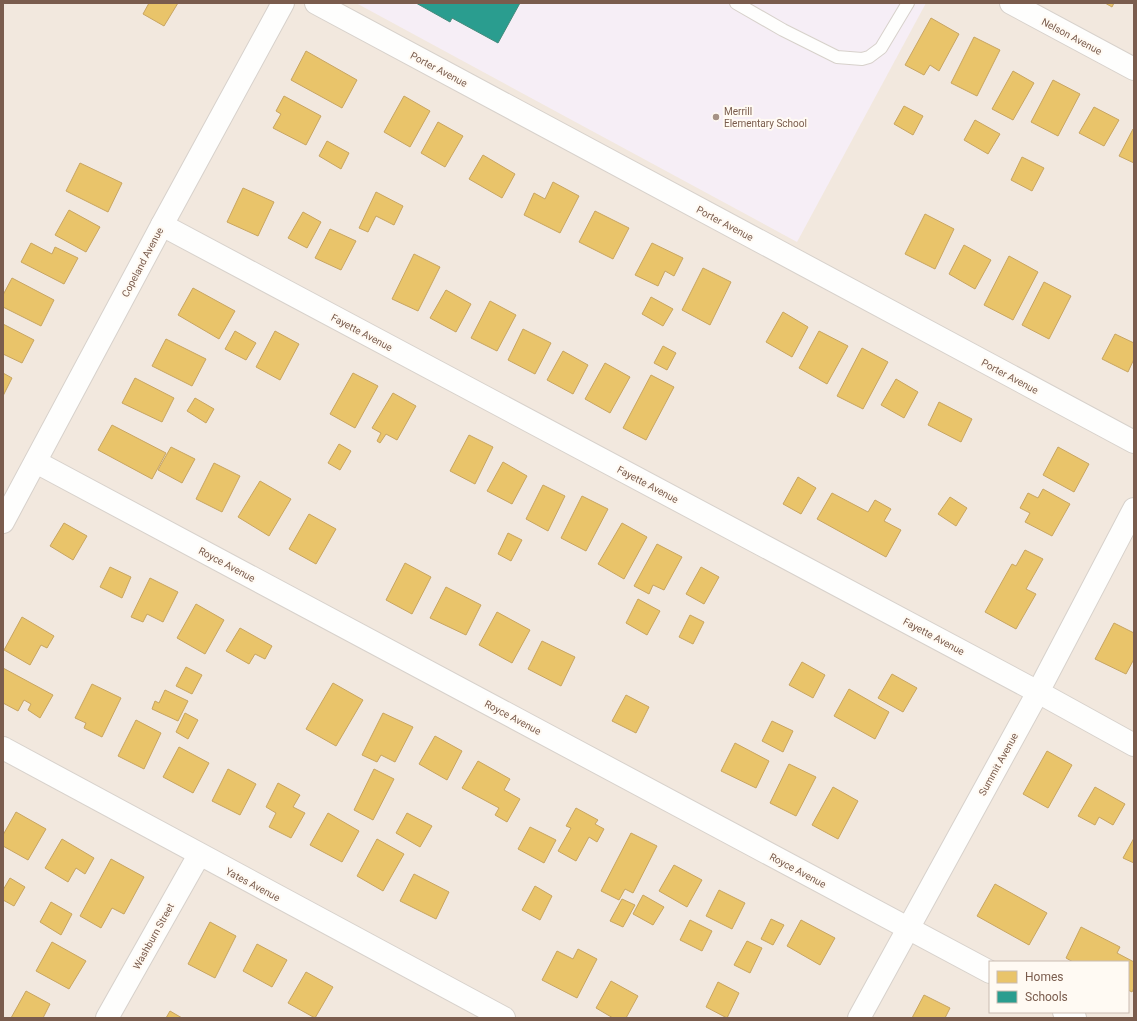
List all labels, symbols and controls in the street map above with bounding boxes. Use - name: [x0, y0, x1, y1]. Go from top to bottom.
- street label: Nelson Avenue: [1040, 16, 1104, 57]
- street label: Porter Avenue: [408, 50, 469, 89]
- place label: Merrill Elementary School: [724, 106, 807, 129]
- marker: Merrill Elementary School: [711, 112, 721, 122]
- street label: Porter Avenue: [694, 204, 755, 243]
- street label: Copeland Avenue: [119, 226, 165, 299]
- street label: Fayette Avenue: [329, 312, 394, 353]
- street label: Porter Avenue: [979, 357, 1040, 396]
- street label: Fayette Avenue: [615, 464, 680, 505]
- street label: Royce Avenue: [197, 545, 257, 584]
- street label: Fayette Avenue: [901, 616, 966, 657]
- street label: Royce Avenue: [483, 698, 543, 737]
- street label: Summit Avenue: [977, 731, 1020, 797]
- street label: Royce Avenue: [768, 851, 828, 890]
- street label: Yates Avenue: [224, 865, 282, 903]
- street label: Washburn Street: [131, 901, 176, 971]
- legend: [989, 961, 1129, 1013]
- text: Homes: [1025, 970, 1063, 984]
- text: Schools: [1025, 990, 1068, 1004]

